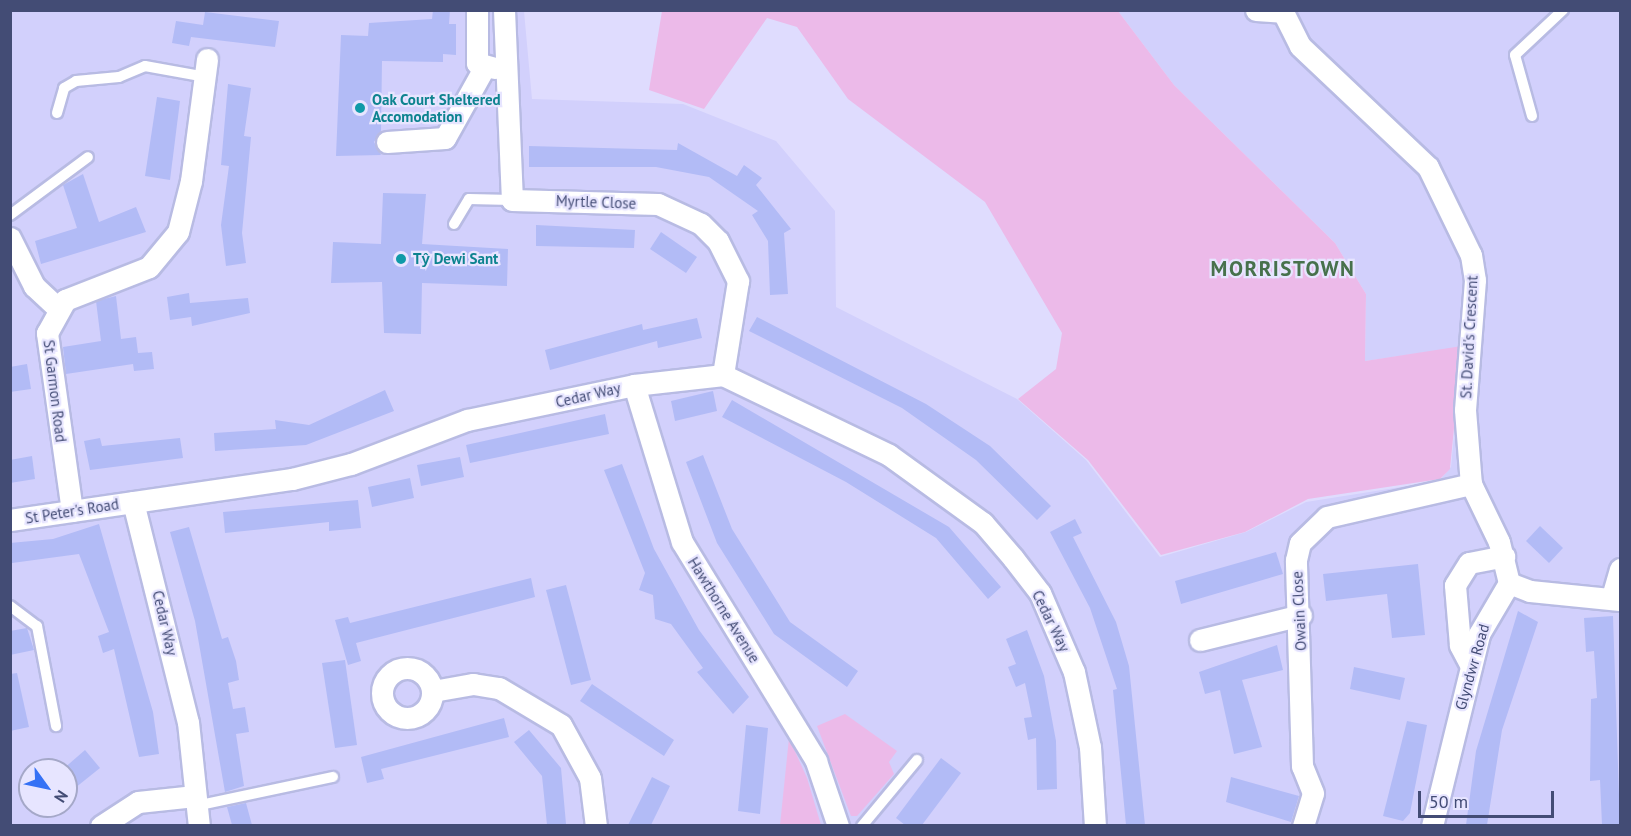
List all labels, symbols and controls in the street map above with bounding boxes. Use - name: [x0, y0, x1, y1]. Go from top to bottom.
- place label: Oak Court Sheltered Accomodation: [372, 90, 501, 125]
- marker: Oak Court Sheltered Accomodation: [353, 101, 367, 115]
- street label: Myrtle Close: [556, 192, 636, 212]
- place label: Tŷ Dewi Sant: [413, 250, 498, 268]
- marker: Tŷ Dewi Sant: [394, 252, 408, 266]
- district label: MORRISTOWN: [1211, 256, 1355, 282]
- street label: St. David's Crescent: [1457, 274, 1481, 400]
- street label: St Garmon Road: [40, 339, 70, 443]
- street label: Cedar Way: [554, 379, 622, 411]
- street label: St Peter's Road: [24, 495, 120, 527]
- street label: Hawthorne Avenue: [684, 554, 764, 666]
- street label: Owain Close: [1288, 571, 1310, 651]
- street label: Cedar Way: [1028, 587, 1074, 655]
- street label: Cedar Way: [149, 589, 181, 657]
- street label: Glyndwr Road: [1451, 622, 1493, 712]
- north arrow: [18, 758, 78, 818]
- scale bar: [1421, 779, 1558, 817]
- text: N: [50, 787, 73, 807]
- text: 50 m: [1429, 790, 1468, 813]

